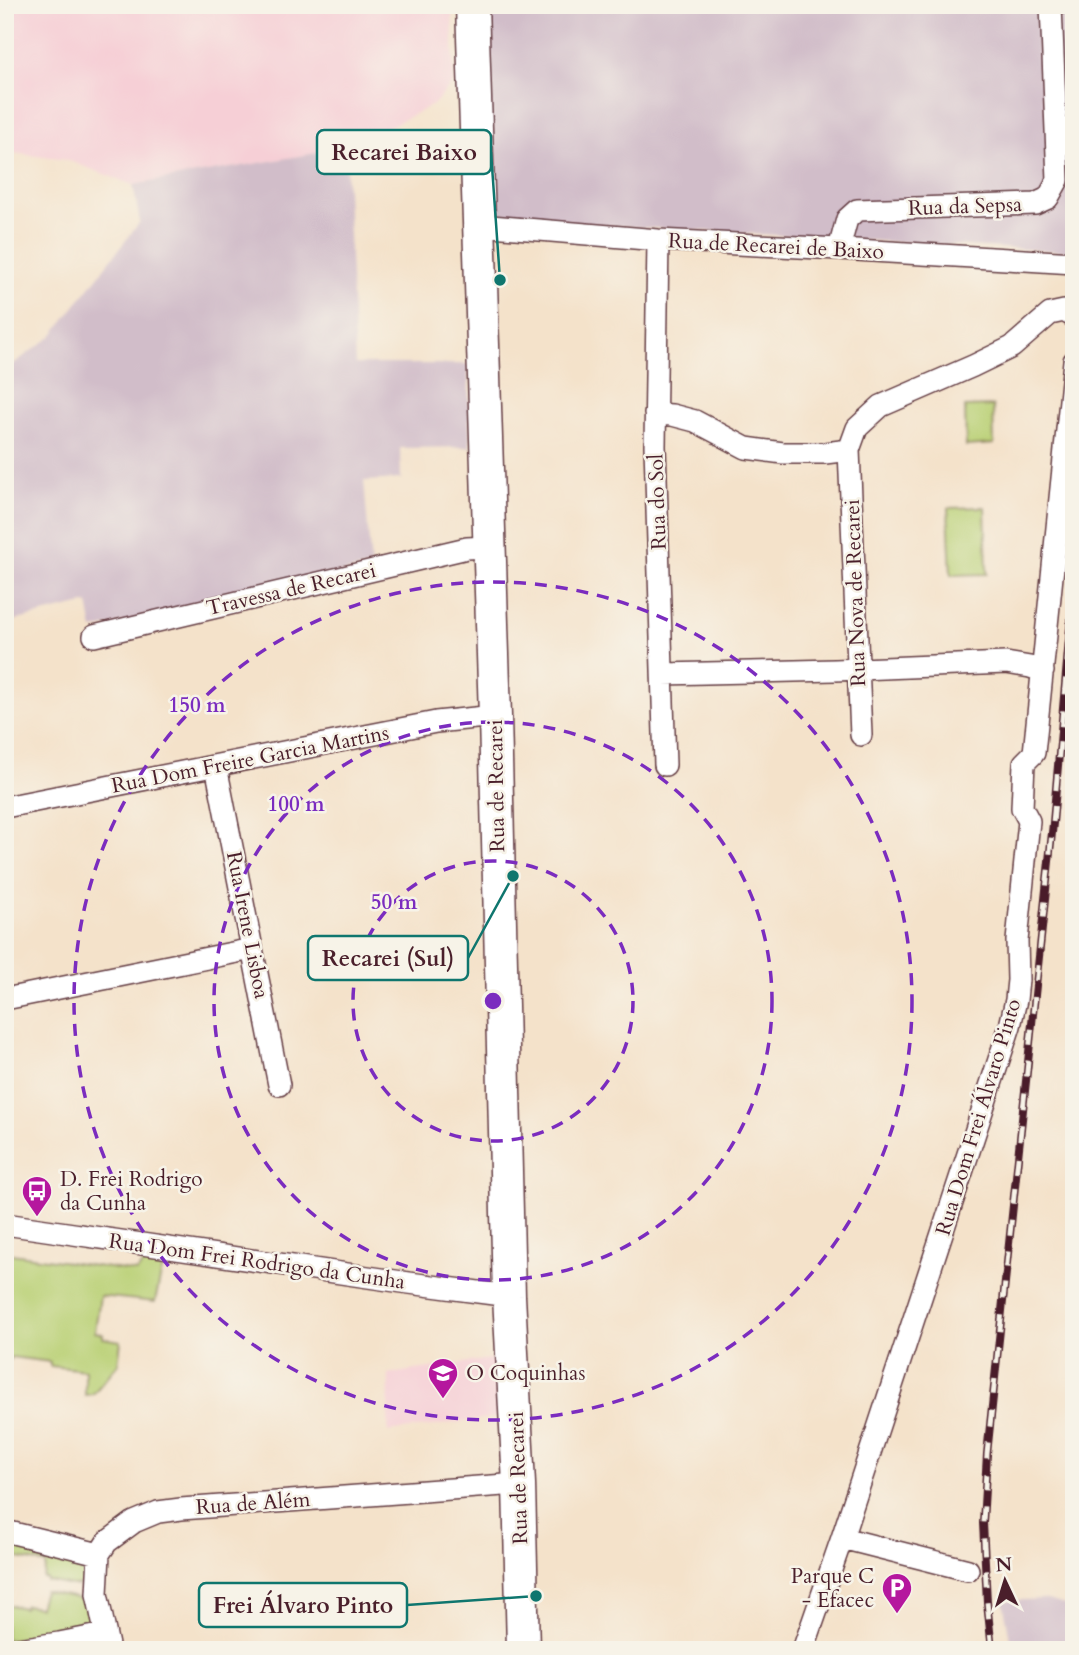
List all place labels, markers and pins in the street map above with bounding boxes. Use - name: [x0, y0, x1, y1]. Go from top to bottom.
- callout: Recarei Baixo: [317, 130, 491, 174]
- callout: Recarei (Sul): [308, 936, 468, 980]
- centre of rings: [481, 989, 505, 1013]
- place label: D. Frei Rodrigo da Cunha: [60, 1165, 203, 1218]
- bus stop icon: D. Frei Rodrigo da Cunha: [20, 1174, 54, 1218]
- school or university icon: O Coquinhas: [426, 1356, 460, 1400]
- place label: O Coquinhas: [466, 1359, 585, 1388]
- place label: Parque C - Efacec: [791, 1562, 874, 1615]
- parking icon: Parque C - Efacec: [880, 1571, 914, 1615]
- callout: Frei Álvaro Pinto: [199, 1583, 407, 1627]

